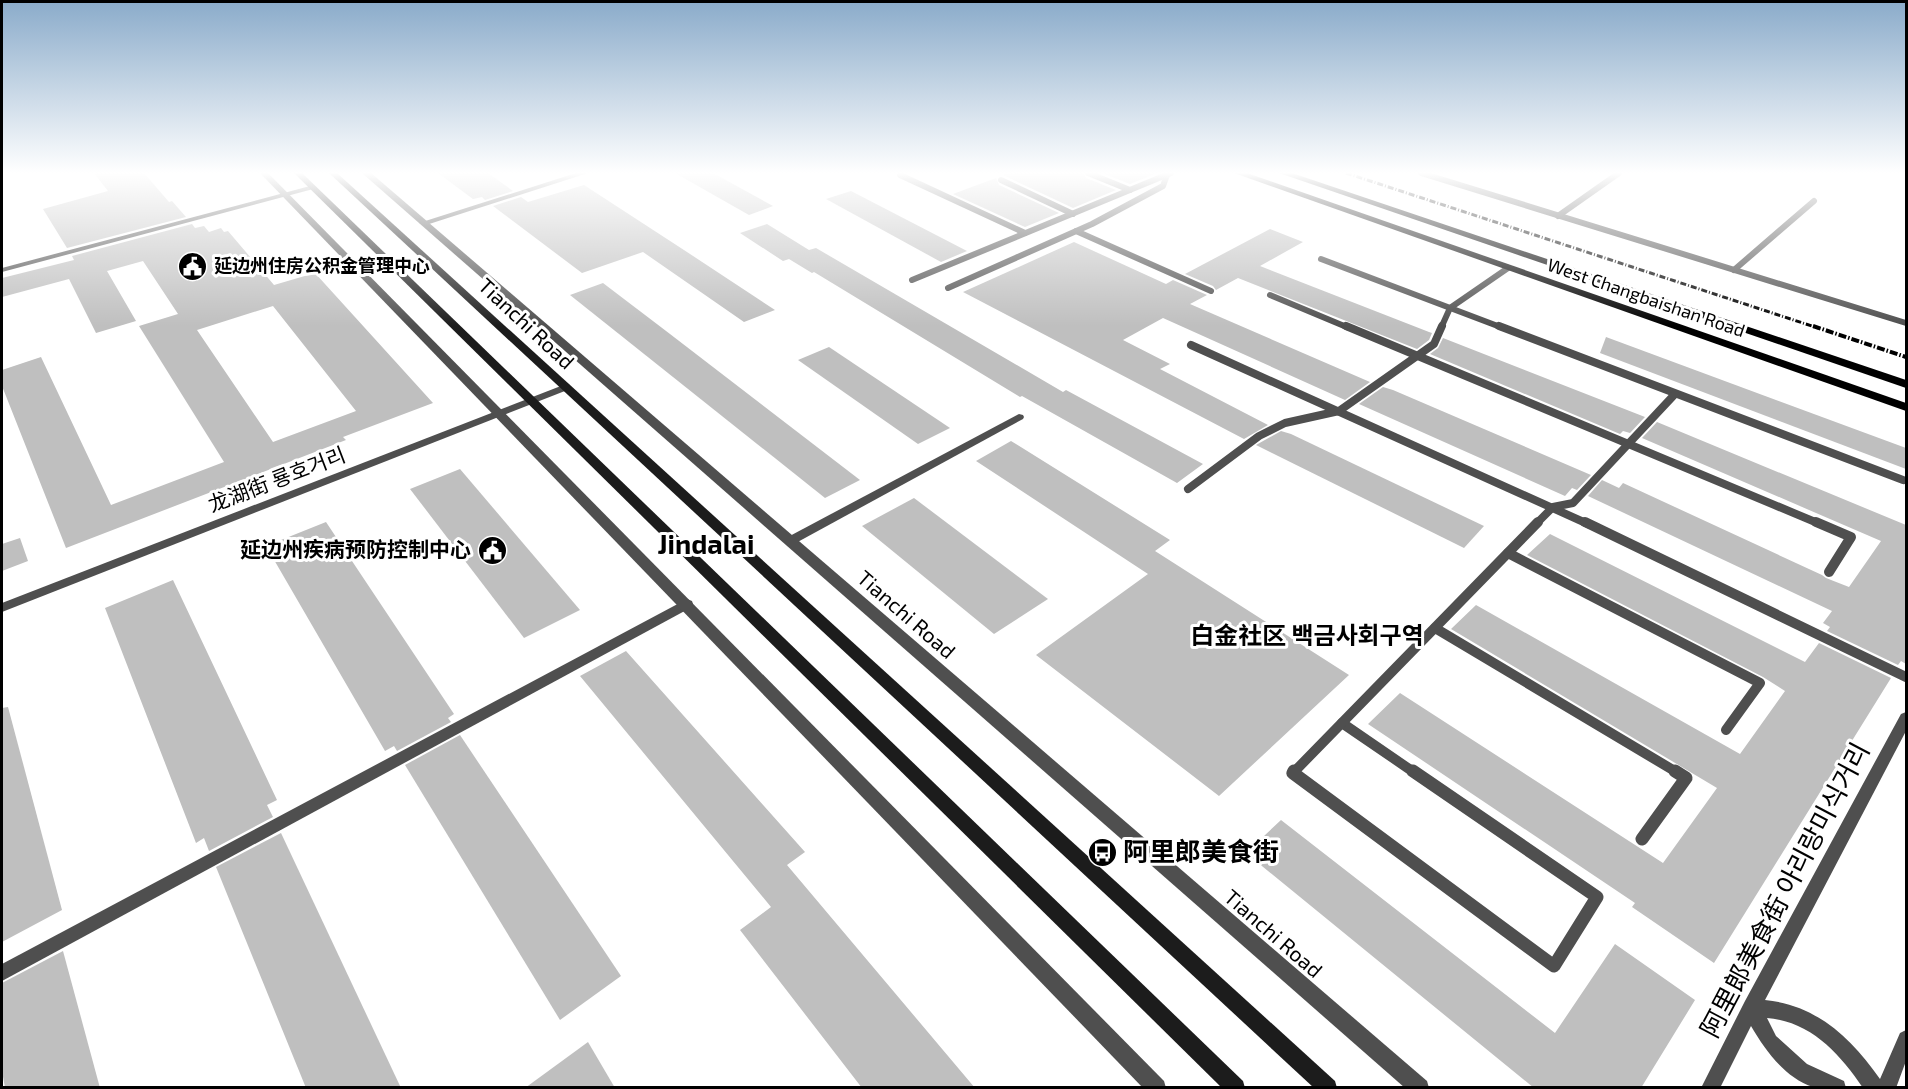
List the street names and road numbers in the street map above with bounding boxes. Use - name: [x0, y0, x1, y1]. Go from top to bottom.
- street label: West Changbaishan Road: [1545, 253, 1748, 341]
- street label: Tianchi Road: [474, 272, 580, 374]
- street label: 龙湖街 룡호거리: [204, 441, 349, 516]
- street label: Tianchi Road: [853, 564, 961, 663]
- street label: 阿里郎美食街 아리랑미식거리: [1693, 737, 1875, 1042]
- street label: Tianchi Road: [1220, 883, 1328, 982]

